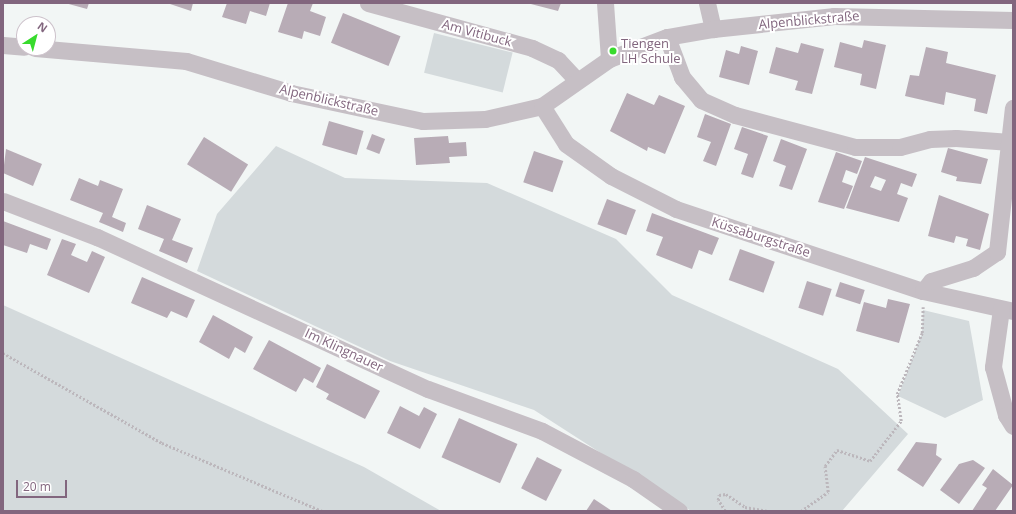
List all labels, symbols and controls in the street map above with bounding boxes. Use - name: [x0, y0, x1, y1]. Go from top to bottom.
- street label: Alpenblickstraße: [758, 8, 860, 32]
- north arrow: [16, 16, 56, 56]
- street label: Am Vitibuck: [440, 16, 514, 50]
- text: N: [35, 18, 51, 35]
- place label: Tiengen LH Schule: [621, 36, 681, 67]
- marker: Tiengen LH Schule: [608, 46, 618, 56]
- street label: Alpenblickstraße: [278, 81, 380, 119]
- street label: Küssaburgstraße: [710, 214, 812, 260]
- street label: Im Klingnauer: [302, 325, 386, 375]
- scale bar: [18, 472, 69, 498]
- text: 20 m: [23, 478, 51, 495]

